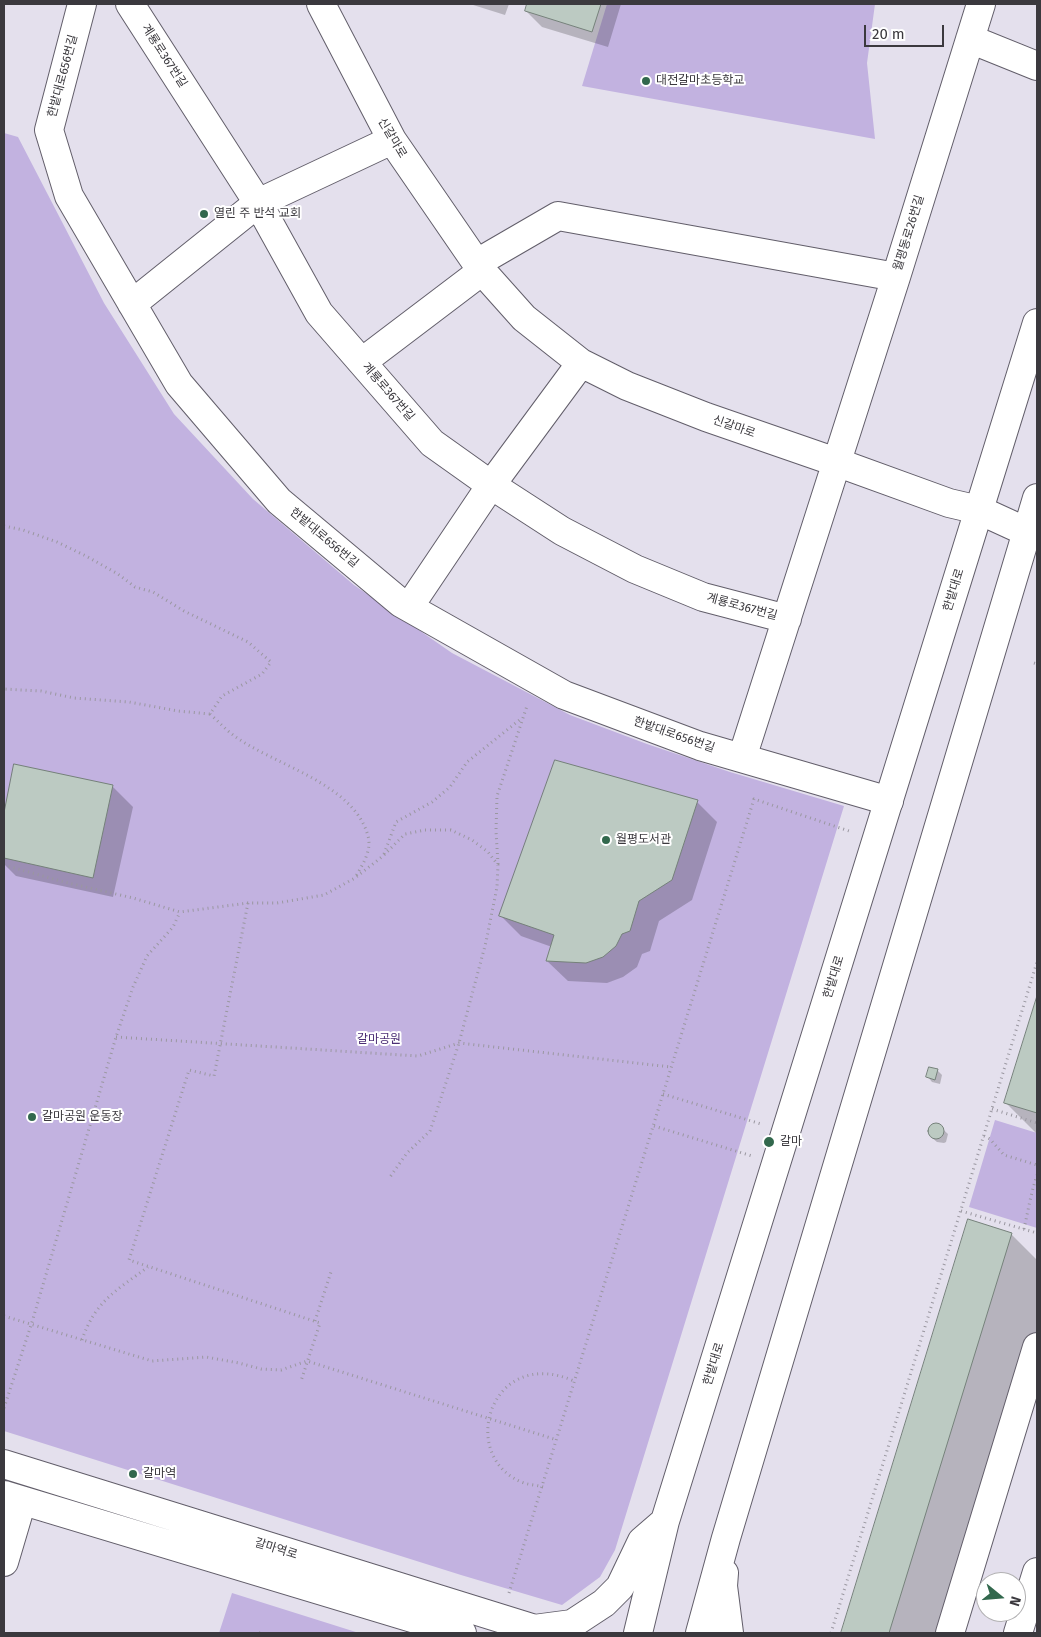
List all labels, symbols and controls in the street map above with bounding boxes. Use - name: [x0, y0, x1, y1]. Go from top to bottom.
- scale bar: [866, 15, 946, 47]
- street label: 계룡로367번길: [138, 22, 190, 90]
- text: 20 m: [872, 25, 905, 43]
- street label: 한밭대로656번길: [45, 33, 81, 119]
- place label: 대전갈마초등학교: [656, 74, 744, 88]
- marker: 대전갈마초등학교: [640, 75, 652, 87]
- street label: 신갈마로: [374, 115, 410, 161]
- street label: 월평동로26번길: [891, 193, 927, 273]
- place label: 열린 주 반석 교회: [214, 207, 301, 221]
- marker: 열린 주 반석 교회: [198, 208, 210, 220]
- street label: 계룡로367번길: [359, 360, 417, 424]
- street label: 신갈마로: [711, 413, 757, 441]
- street label: 한밭대로656번길: [287, 505, 361, 571]
- street label: 한밭대로: [941, 567, 967, 613]
- street label: 계룡로367번길: [705, 591, 779, 623]
- street label: 한밭대로656번길: [631, 714, 717, 756]
- place label: 월평도서관: [616, 833, 671, 847]
- marker: 월평도서관: [600, 834, 612, 846]
- street label: 한밭대로: [821, 954, 847, 1000]
- park label: 갈마공원: [357, 1033, 401, 1047]
- place label: 갈마공원 운동장: [42, 1110, 122, 1124]
- marker: 갈마공원 운동장: [26, 1111, 38, 1123]
- marker: 갈마: [762, 1135, 776, 1149]
- place label: 갈마: [780, 1135, 802, 1149]
- street label: 한밭대로: [701, 1341, 727, 1387]
- place label: 갈마역: [143, 1467, 176, 1481]
- marker: 갈마역: [127, 1468, 139, 1480]
- street label: 갈마역로: [253, 1536, 299, 1562]
- north arrow: [976, 1572, 1026, 1622]
- text: N: [1005, 1594, 1024, 1608]

